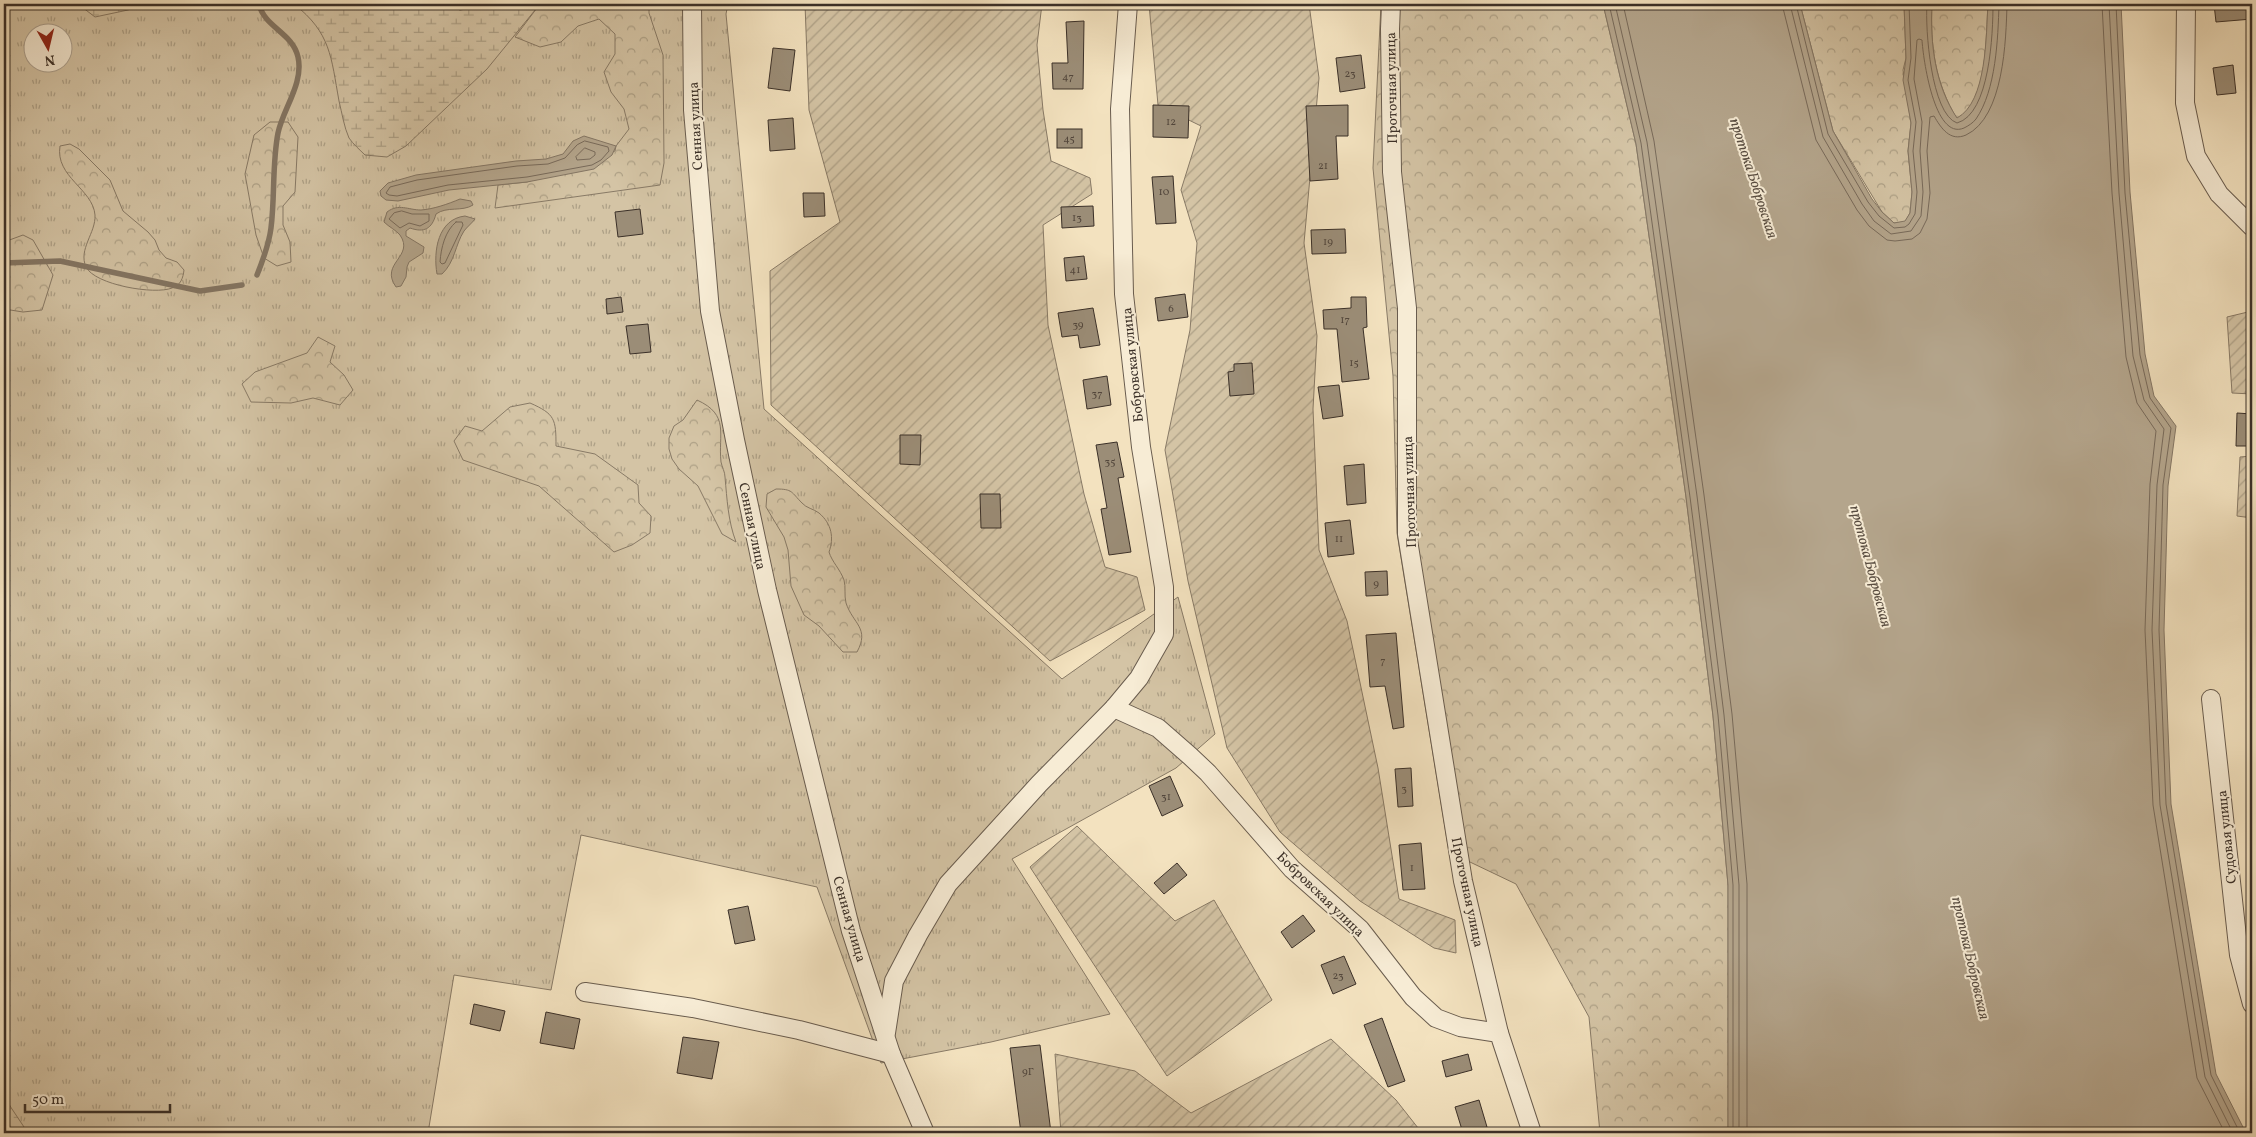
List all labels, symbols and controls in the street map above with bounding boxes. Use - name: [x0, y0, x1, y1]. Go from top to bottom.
- north arrow: [22, 22, 72, 72]
- street label: Проточная улица: [1382, 32, 1403, 144]
- text: N: [43, 49, 56, 70]
- house number: 23: [1344, 67, 1356, 82]
- house number: 47: [1062, 70, 1074, 85]
- street label: Сенная улица: [685, 81, 708, 171]
- house number: 12: [1166, 115, 1176, 130]
- water label: протока Бобровская: [1723, 116, 1782, 241]
- house number: 45: [1063, 132, 1075, 147]
- house number: 21: [1318, 159, 1328, 174]
- house number: 10: [1159, 185, 1170, 200]
- house number: 13: [1072, 211, 1082, 226]
- house number: 19: [1323, 235, 1333, 250]
- house number: 41: [1070, 263, 1080, 278]
- house number: 6: [1168, 302, 1174, 317]
- street label: Бобровская улица: [1118, 306, 1149, 423]
- house number: 17: [1340, 313, 1350, 328]
- house number: 39: [1072, 318, 1084, 333]
- house number: 15: [1349, 356, 1359, 371]
- house number: 37: [1092, 387, 1102, 402]
- street label: Проточная улица: [1399, 436, 1422, 548]
- house number: 35: [1105, 455, 1115, 470]
- street label: Сенная улица: [733, 481, 770, 572]
- water label: протока Бобровская: [1843, 503, 1896, 630]
- house number: 11: [1335, 532, 1343, 547]
- house number: 9: [1373, 577, 1379, 592]
- house number: 7: [1380, 654, 1386, 669]
- house number: 3: [1401, 782, 1407, 797]
- street label: Судовая улица: [2213, 789, 2242, 884]
- house number: 31: [1161, 790, 1171, 805]
- street label: Проточная улица: [1446, 836, 1487, 949]
- street label: Бобровская улица: [1272, 848, 1368, 942]
- house number: 1: [1410, 861, 1414, 876]
- street label: Сенная улица: [827, 874, 870, 965]
- water label: протока Бобровская: [1945, 895, 1994, 1022]
- house number: 23: [1332, 969, 1344, 984]
- house number: 9Г: [1022, 1065, 1034, 1080]
- scale bar: [25, 1082, 170, 1114]
- text: 50 m: [32, 1090, 64, 1111]

